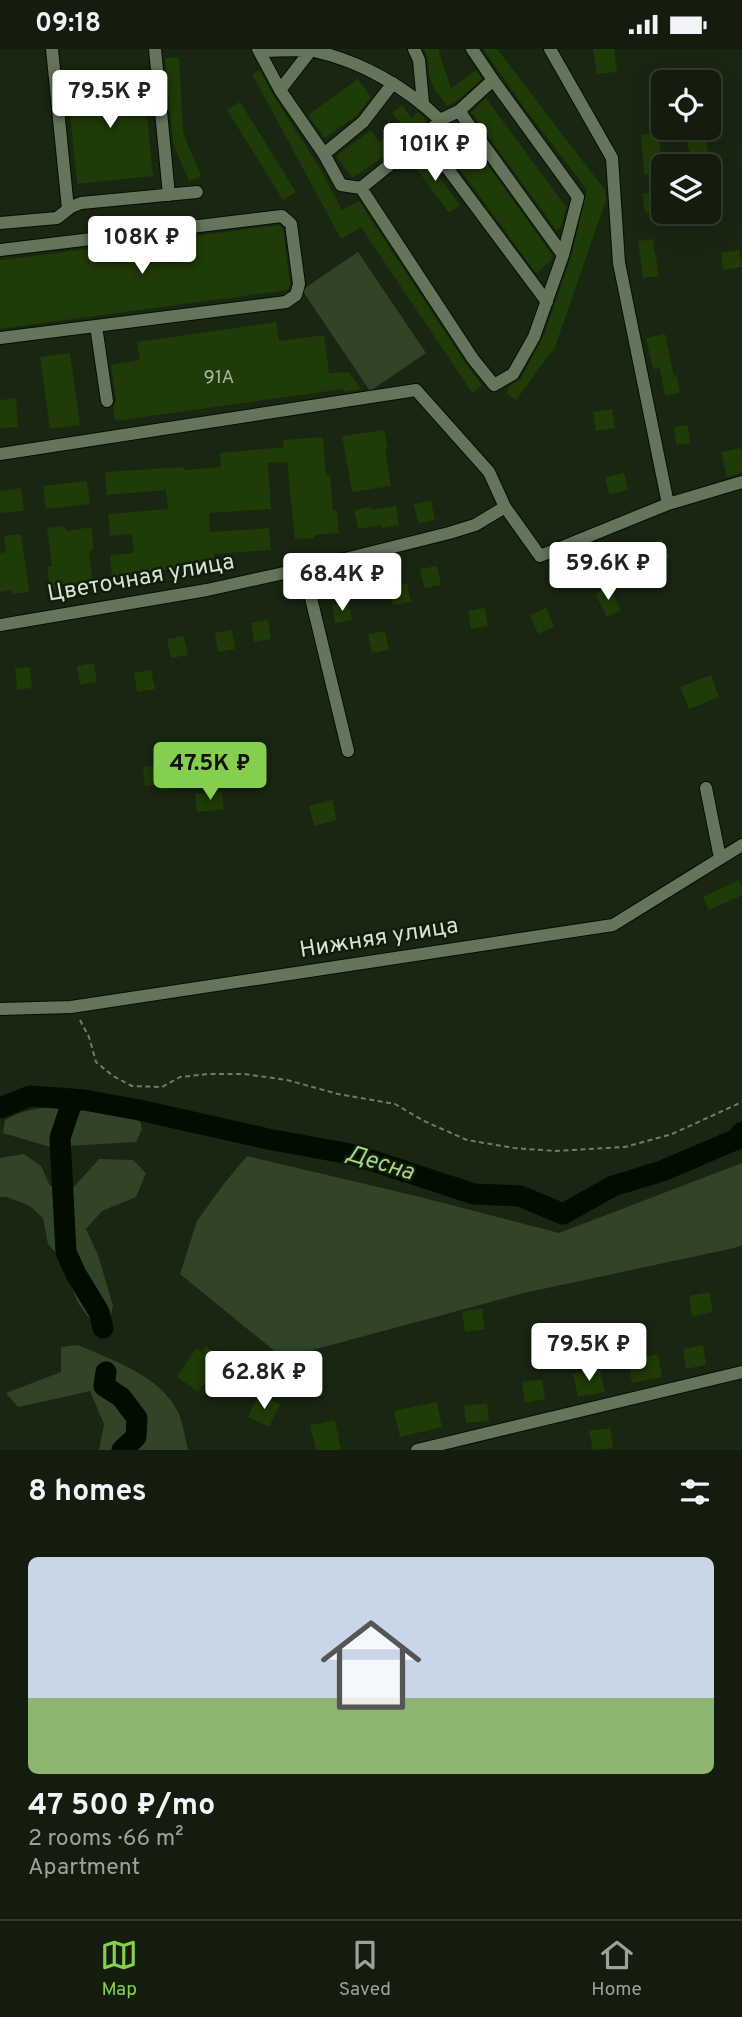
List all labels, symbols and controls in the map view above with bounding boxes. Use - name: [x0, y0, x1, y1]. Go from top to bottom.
- text: 09:18: [35, 8, 101, 41]
- map controls: [651, 70, 721, 224]
- button: locate: [651, 70, 721, 140]
- pin: 79.5K ₽: [45, 71, 175, 130]
- text: 79.5K ₽: [68, 78, 152, 107]
- pin: 101K ₽: [378, 123, 492, 183]
- text: 101K ₽: [400, 131, 470, 160]
- button: layers: [651, 154, 721, 224]
- pin: 108K ₽: [85, 217, 199, 276]
- text: 108K ₽: [104, 224, 180, 253]
- house number: 91А: [204, 366, 234, 390]
- pin: 59.6K ₽: [543, 543, 673, 602]
- street label: Цветочная улица: [45, 548, 237, 610]
- text: 59.6K ₽: [565, 550, 651, 579]
- pin: 68.4K ₽: [277, 553, 407, 613]
- text: 68.4K ₽: [299, 561, 385, 590]
- pin: 47.5K ₽: [145, 743, 275, 802]
- text: 47.5K ₽: [170, 750, 251, 779]
- street label: Нижняя улица: [298, 912, 460, 966]
- water label: Десна: [342, 1140, 418, 1189]
- pin: 79.5K ₽: [524, 1323, 654, 1383]
- text: 79.5K ₽: [547, 1331, 631, 1360]
- pin: 62.8K ₽: [199, 1351, 329, 1411]
- text: 62.8K ₽: [221, 1359, 307, 1388]
- icon: filters: [676, 1473, 714, 1511]
- text: 8 homes: [28, 1474, 147, 1511]
- icon: home: [308, 1602, 434, 1728]
- text: 47 500 ₽/mo: [28, 1788, 215, 1825]
- text: 2 rooms · 66 m²: [28, 1825, 184, 1854]
- text: Apartment: [28, 1854, 140, 1883]
- tab: Map: [100, 1936, 138, 2002]
- tab: Saved: [339, 1936, 391, 2002]
- tab: Home: [591, 1936, 642, 2002]

